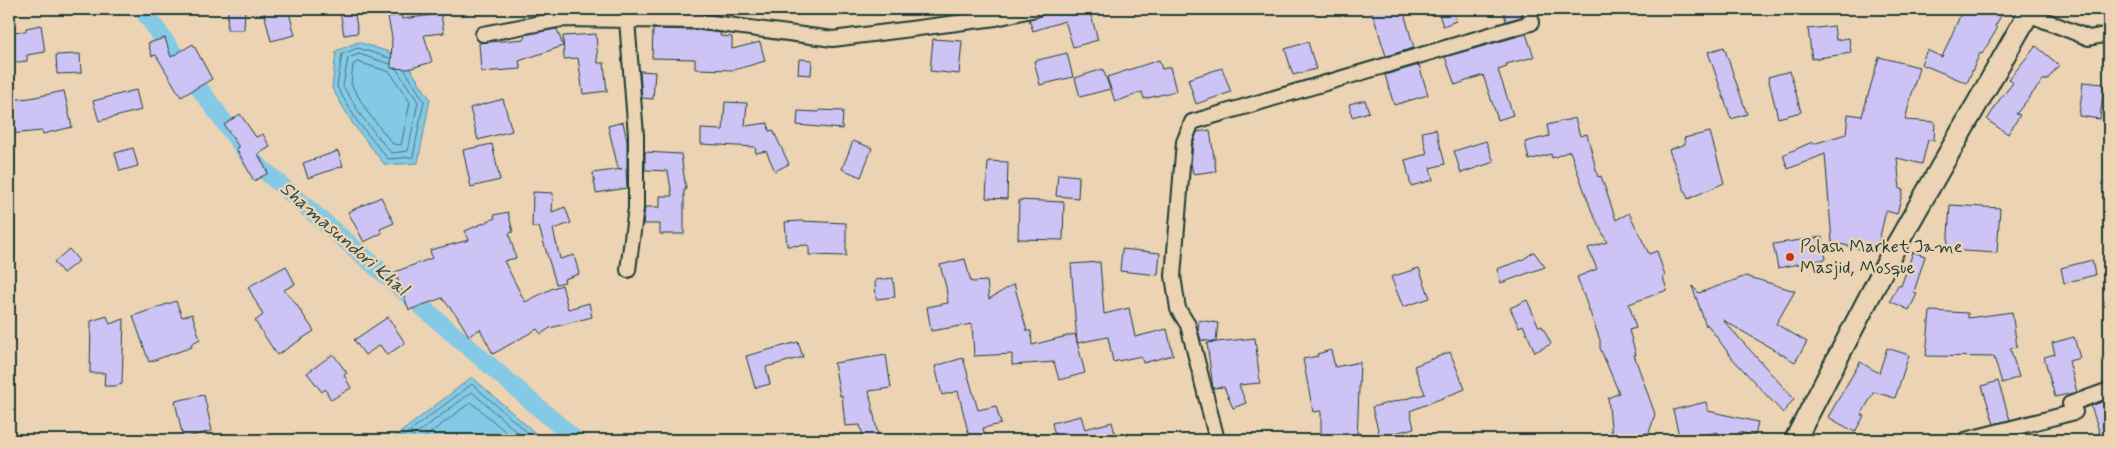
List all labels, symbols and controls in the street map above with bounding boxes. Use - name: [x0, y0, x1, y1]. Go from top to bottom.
- water label: Shamasundori Khal: [274, 176, 414, 303]
- place label: Polash Market Jame Masjid, Mosque: [1800, 235, 1963, 280]
- marker: Polash Market Jame Masjid, Mosque: [1784, 251, 1796, 263]

